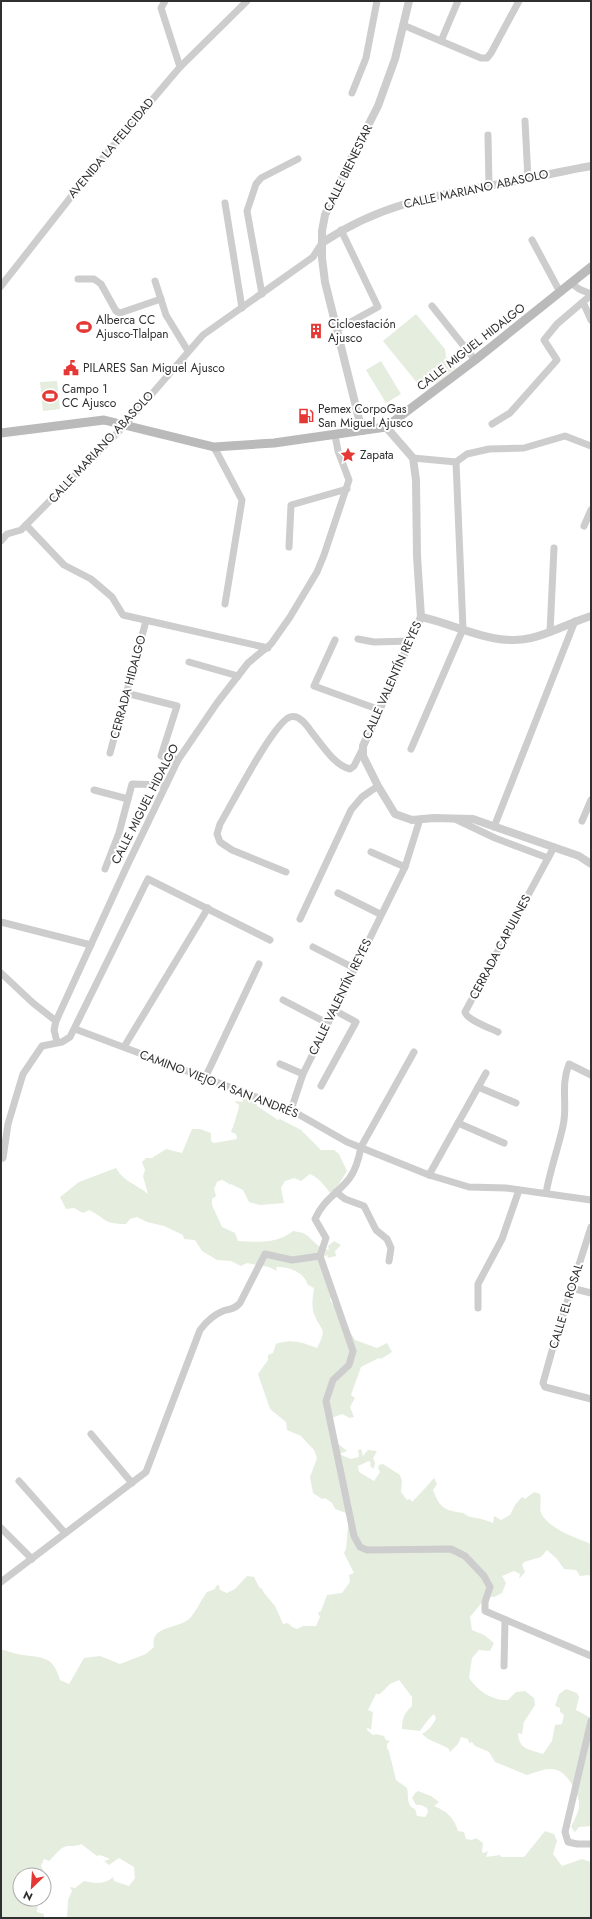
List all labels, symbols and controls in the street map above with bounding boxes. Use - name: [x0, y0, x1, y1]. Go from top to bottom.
- street label: AVENIDA LA FELICIDAD: [64, 94, 158, 202]
- street label: CALLE BIENESTAR: [319, 121, 377, 215]
- street label: CALLE MARIANO ABASOLO: [402, 165, 550, 213]
- street label: CALLE MIGUEL HIDALGO: [413, 299, 529, 395]
- place label: Alberca CC Ajusco-Tlalpan: [96, 311, 169, 343]
- place label: Cicloestación Ajusco: [328, 315, 396, 347]
- sports icon: Alberca CC Ajusco-Tlalpan: [75, 318, 93, 336]
- building icon: Cicloestación Ajusco: [307, 322, 325, 340]
- public building icon: PILARES San Miguel Ajusco: [62, 359, 80, 377]
- place label: PILARES San Miguel Ajusco: [83, 359, 225, 377]
- place label: Campo 1 CC Ajusco: [62, 380, 117, 412]
- sports icon: Campo 1 CC Ajusco: [41, 387, 59, 405]
- street label: CALLE MARIANO ABASOLO: [44, 387, 158, 507]
- place label: Pemex CorpoGas San Miguel Ajusco: [318, 400, 414, 432]
- fuel station icon: Pemex CorpoGas San Miguel Ajusco: [297, 407, 315, 425]
- place icon: Zapata: [339, 446, 357, 464]
- place label: Zapata: [360, 446, 394, 464]
- street label: CALLE VALENTÍN REYES: [358, 618, 426, 742]
- street label: CERRADA HIDALGO: [106, 633, 150, 741]
- street label: CALLE MIGUEL HIDALGO: [107, 741, 183, 867]
- street label: CERRADA CAPULINES: [465, 891, 535, 1003]
- street label: CALLE VALENTÍN REYES: [304, 935, 376, 1058]
- street label: CAMINO VIEJO A SAN ANDRÉS: [137, 1045, 301, 1123]
- street label: CALLE EL ROSAL: [544, 1260, 588, 1351]
- north arrow: [12, 1867, 52, 1907]
- text: N: [20, 1887, 35, 1905]

